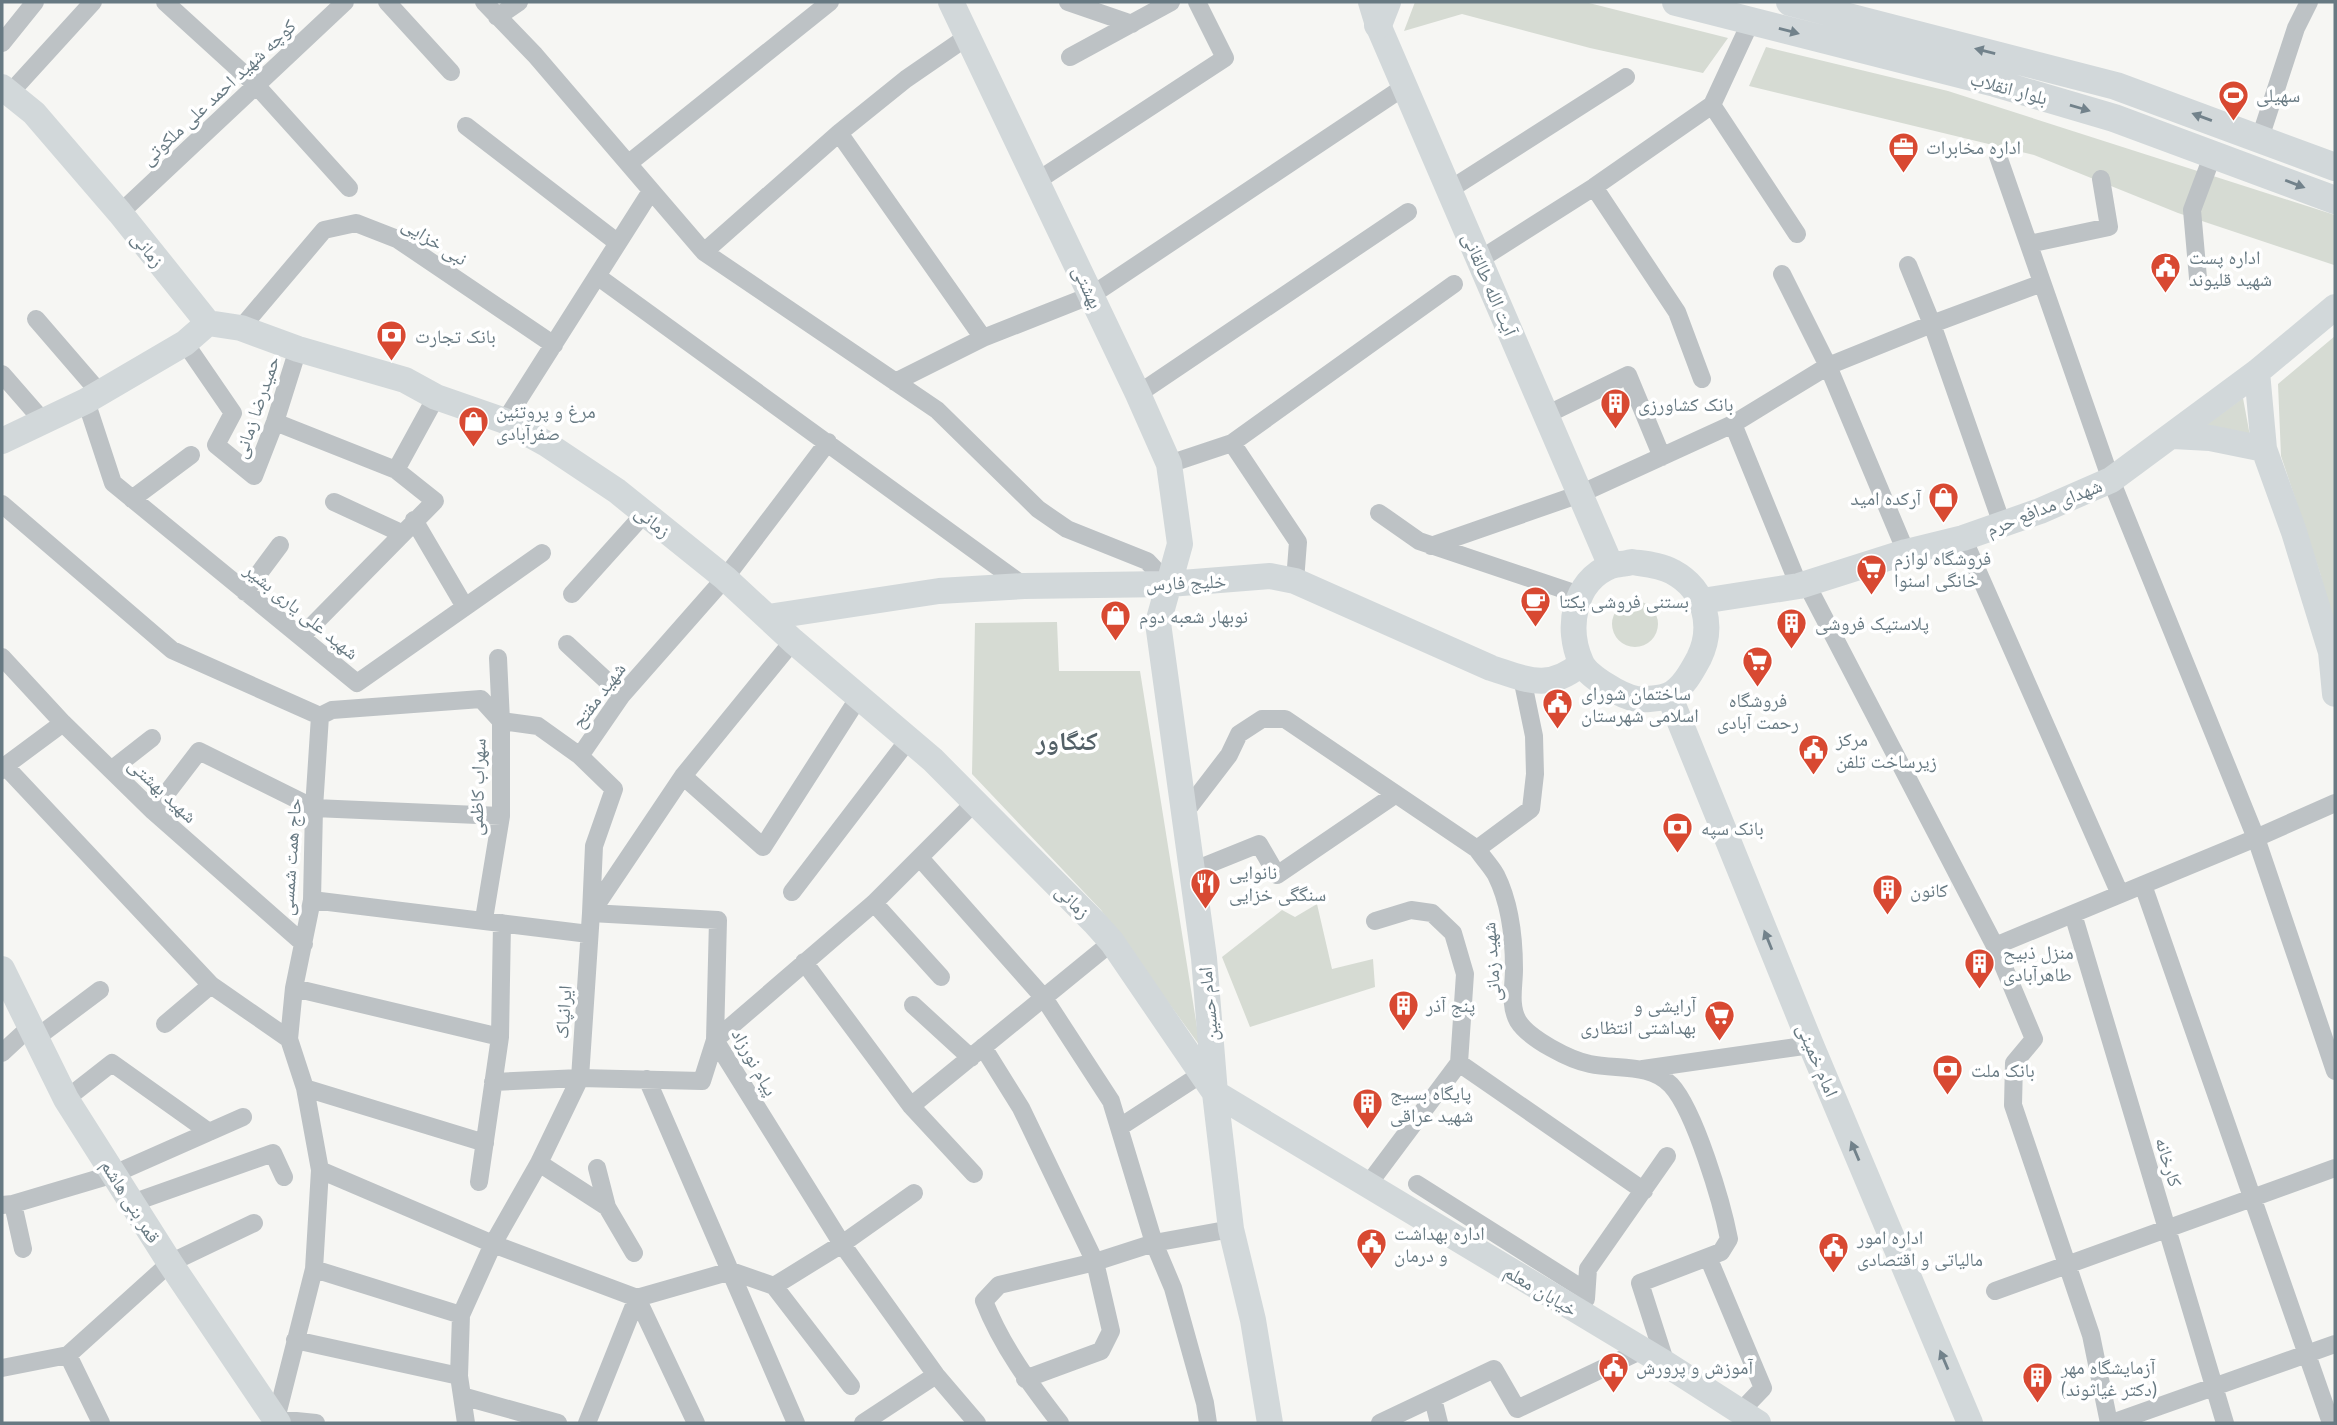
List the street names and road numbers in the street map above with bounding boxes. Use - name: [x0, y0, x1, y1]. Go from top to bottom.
- street label: کوچه شهید احمد علی ملکوتی: [135, 14, 301, 170]
- street label: بلوار انقلاب: [1968, 66, 2050, 110]
- street label: نبی خزایی: [398, 212, 472, 270]
- street label: زمانی: [126, 226, 170, 272]
- street label: آیت الله طالقانی: [1457, 229, 1523, 340]
- street label: بهشتی: [1068, 262, 1108, 312]
- street label: حمیدرضا زمانی: [227, 353, 285, 461]
- street label: شهدای مدافع حرم: [1982, 473, 2106, 543]
- street label: زمانی: [630, 499, 676, 543]
- street label: شهید علی یاری بشیر: [239, 557, 364, 664]
- street label: خلیج فارس: [1145, 569, 1227, 596]
- street label: شهید مفتح: [566, 657, 631, 733]
- street label: سهراب کاظمی: [463, 738, 491, 836]
- street label: شهید بهشتی: [124, 752, 202, 828]
- street label: حاج همت شمسی: [274, 797, 306, 917]
- street label: زمانی: [1051, 879, 1095, 923]
- street label: شهید زمانی: [1476, 921, 1506, 1003]
- street label: امام حسین: [1193, 966, 1225, 1042]
- street label: ایرانپاک: [549, 984, 577, 1040]
- street label: امام خمینی: [1790, 1020, 1844, 1101]
- street label: پیام نورزاد: [725, 1024, 783, 1101]
- street label: کارخانه: [2150, 1134, 2188, 1190]
- street label: قمر بنی هاشم: [95, 1155, 166, 1248]
- street label: خیابان معلم: [1500, 1259, 1582, 1322]

